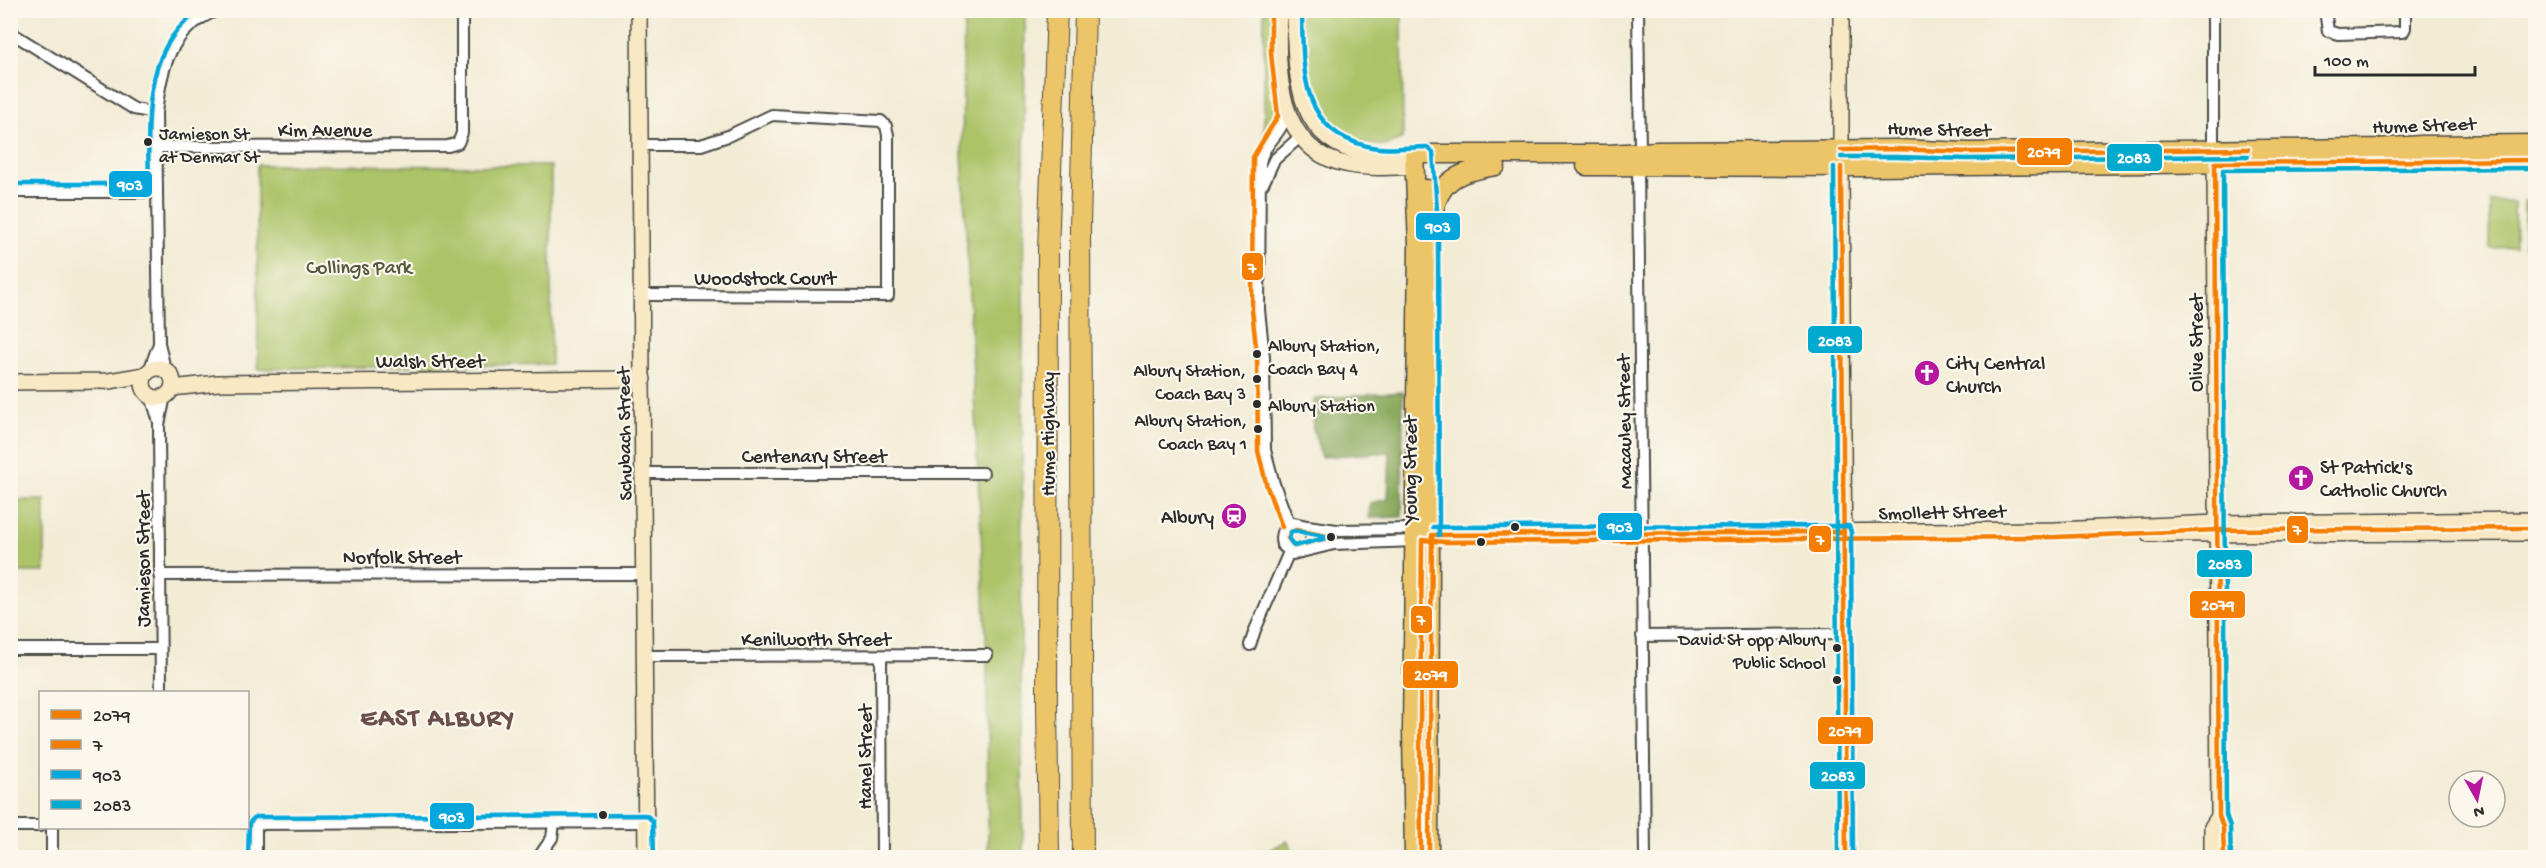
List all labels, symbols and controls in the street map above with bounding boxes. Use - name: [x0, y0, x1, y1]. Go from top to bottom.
- scale bar: [2315, 39, 2476, 77]
- text: 100 m: [2323, 52, 2369, 73]
- street label: Hume Street: [2372, 114, 2478, 141]
- street label: Hume Street: [1887, 119, 1993, 144]
- street label: Kim Avenue: [278, 121, 373, 144]
- place label: Jamieson St at Denmar St: [159, 125, 261, 169]
- marker: Jamieson St at Denmar St: [142, 136, 154, 148]
- line badge: 2079: [2016, 137, 2073, 166]
- line badge: 2083: [2106, 143, 2163, 172]
- text: 2079: [2027, 145, 2061, 164]
- text: 2083: [2117, 151, 2151, 170]
- line badge: 903: [108, 170, 153, 198]
- text: 903: [116, 178, 143, 197]
- line badge: 903: [1415, 212, 1461, 241]
- text: 903: [1424, 220, 1451, 239]
- line badge: 7: [1241, 252, 1264, 281]
- park label: Collings Park: [306, 258, 414, 281]
- text: 7: [1247, 261, 1257, 280]
- street label: Woodstock Court: [694, 269, 838, 292]
- street label: Olive Street: [2187, 292, 2210, 392]
- line badge: 2083: [1807, 325, 1863, 354]
- text: 2083: [1818, 334, 1852, 353]
- place label: Albury Station, Coach Bay 4: [1268, 337, 1381, 381]
- marker: Albury Station, Coach Bay 4: [1251, 348, 1263, 360]
- street label: Walsh Street: [376, 352, 486, 375]
- street label: Macauley Street: [1614, 352, 1639, 490]
- place label: City Central Church: [1946, 354, 2045, 400]
- church icon: City Central Church: [1912, 358, 1942, 388]
- place label: Albury Station, Coach Bay 3: [1133, 362, 1246, 406]
- street label: Schubach Street: [614, 365, 639, 501]
- street label: Hume Highway: [1039, 372, 1062, 496]
- marker: Albury Station, Coach Bay 3: [1251, 373, 1263, 385]
- place label: Albury Station: [1268, 397, 1375, 418]
- marker: Albury Station: [1251, 398, 1263, 410]
- place label: Albury Station, Coach Bay 1: [1134, 412, 1247, 456]
- street label: Young Street: [1401, 414, 1424, 526]
- marker: Albury Station, Coach Bay 1: [1252, 423, 1264, 435]
- street label: Centenary Street: [742, 447, 888, 470]
- place label: St Patrick's Catholic Church: [2320, 458, 2447, 504]
- church icon: St Patrick's Catholic Church: [2286, 463, 2316, 493]
- street label: Jamieson Street: [134, 489, 157, 627]
- station icon: Albury: [1219, 501, 1249, 531]
- street label: Smollett Street: [1878, 502, 2008, 527]
- place label: Albury: [1161, 508, 1214, 531]
- line badge: 903: [1597, 512, 1643, 541]
- line badge: 7: [2286, 515, 2309, 544]
- text: 903: [1606, 520, 1633, 539]
- unlabelled marker: [1509, 521, 1521, 533]
- text: 7: [2292, 523, 2302, 542]
- line badge: 7: [1808, 525, 1832, 553]
- unlabelled marker: [1325, 531, 1337, 543]
- text: 7: [1815, 533, 1825, 552]
- unlabelled marker: [1475, 536, 1487, 548]
- street label: Norfolk Street: [343, 548, 463, 571]
- line badge: 2083: [2196, 549, 2253, 578]
- text: 2083: [2208, 557, 2242, 576]
- line badge: 2079: [2189, 590, 2246, 619]
- text: 2079: [2201, 598, 2235, 617]
- line badge: 7: [1410, 605, 1433, 634]
- text: 7: [1416, 613, 1426, 632]
- street label: Kenilworth Street: [741, 630, 893, 653]
- place label: David St opp Albury Public School: [1678, 631, 1826, 675]
- marker: David St opp Albury Public School: [1831, 642, 1843, 654]
- line badge: 2079: [1402, 660, 1459, 689]
- text: 2079: [1414, 668, 1448, 687]
- unlabelled marker: [1831, 674, 1843, 686]
- legend: [39, 691, 249, 829]
- street label: Hanel Street: [856, 703, 879, 809]
- district label: EAST ALBURY: [360, 705, 516, 736]
- text: 2079: [93, 707, 130, 728]
- line badge: 2079: [1817, 716, 1874, 745]
- text: 2079: [1828, 724, 1862, 743]
- text: 7: [92, 737, 103, 758]
- line badge: 2083: [1809, 761, 1866, 790]
- text: 903: [92, 767, 122, 788]
- text: 2083: [1821, 769, 1855, 788]
- north arrow: [2447, 769, 2507, 829]
- text: 2083: [93, 797, 131, 818]
- text: N: [2472, 800, 2485, 821]
- line badge: 903: [429, 802, 475, 830]
- unlabelled marker: [597, 809, 609, 821]
- text: 903: [438, 810, 465, 829]

